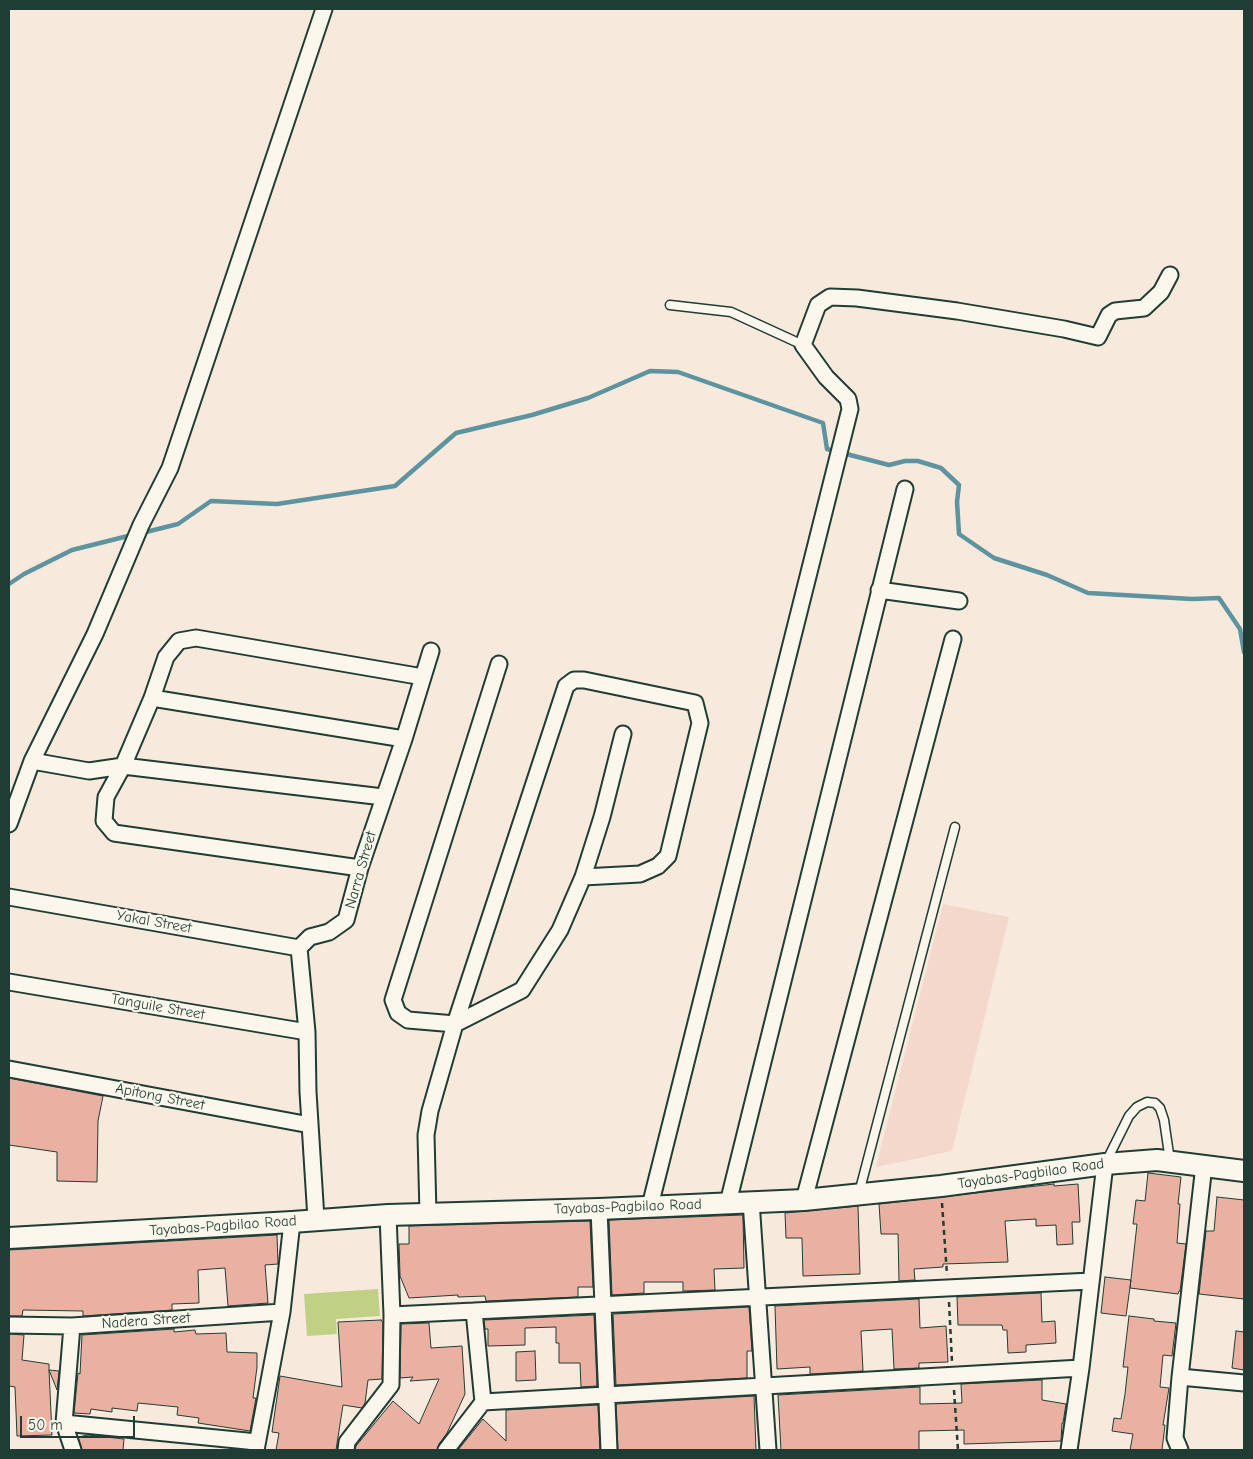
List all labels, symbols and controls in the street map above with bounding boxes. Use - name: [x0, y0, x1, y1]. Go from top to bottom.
- street label: Narra Street: [341, 829, 381, 911]
- street label: Yakal Street: [115, 907, 193, 937]
- street label: Tanguile Street: [110, 990, 206, 1024]
- street label: Apitong Street: [114, 1080, 206, 1114]
- street label: Tayabas-Pagbilao Road: [957, 1155, 1105, 1193]
- street label: Tayabas-Pagbilao Road: [554, 1195, 702, 1219]
- street label: Tayabas-Pagbilao Road: [149, 1212, 297, 1240]
- street label: Nadera Street: [101, 1309, 191, 1333]
- scale bar: [22, 1406, 138, 1438]
- text: 50 m: [28, 1416, 63, 1434]

